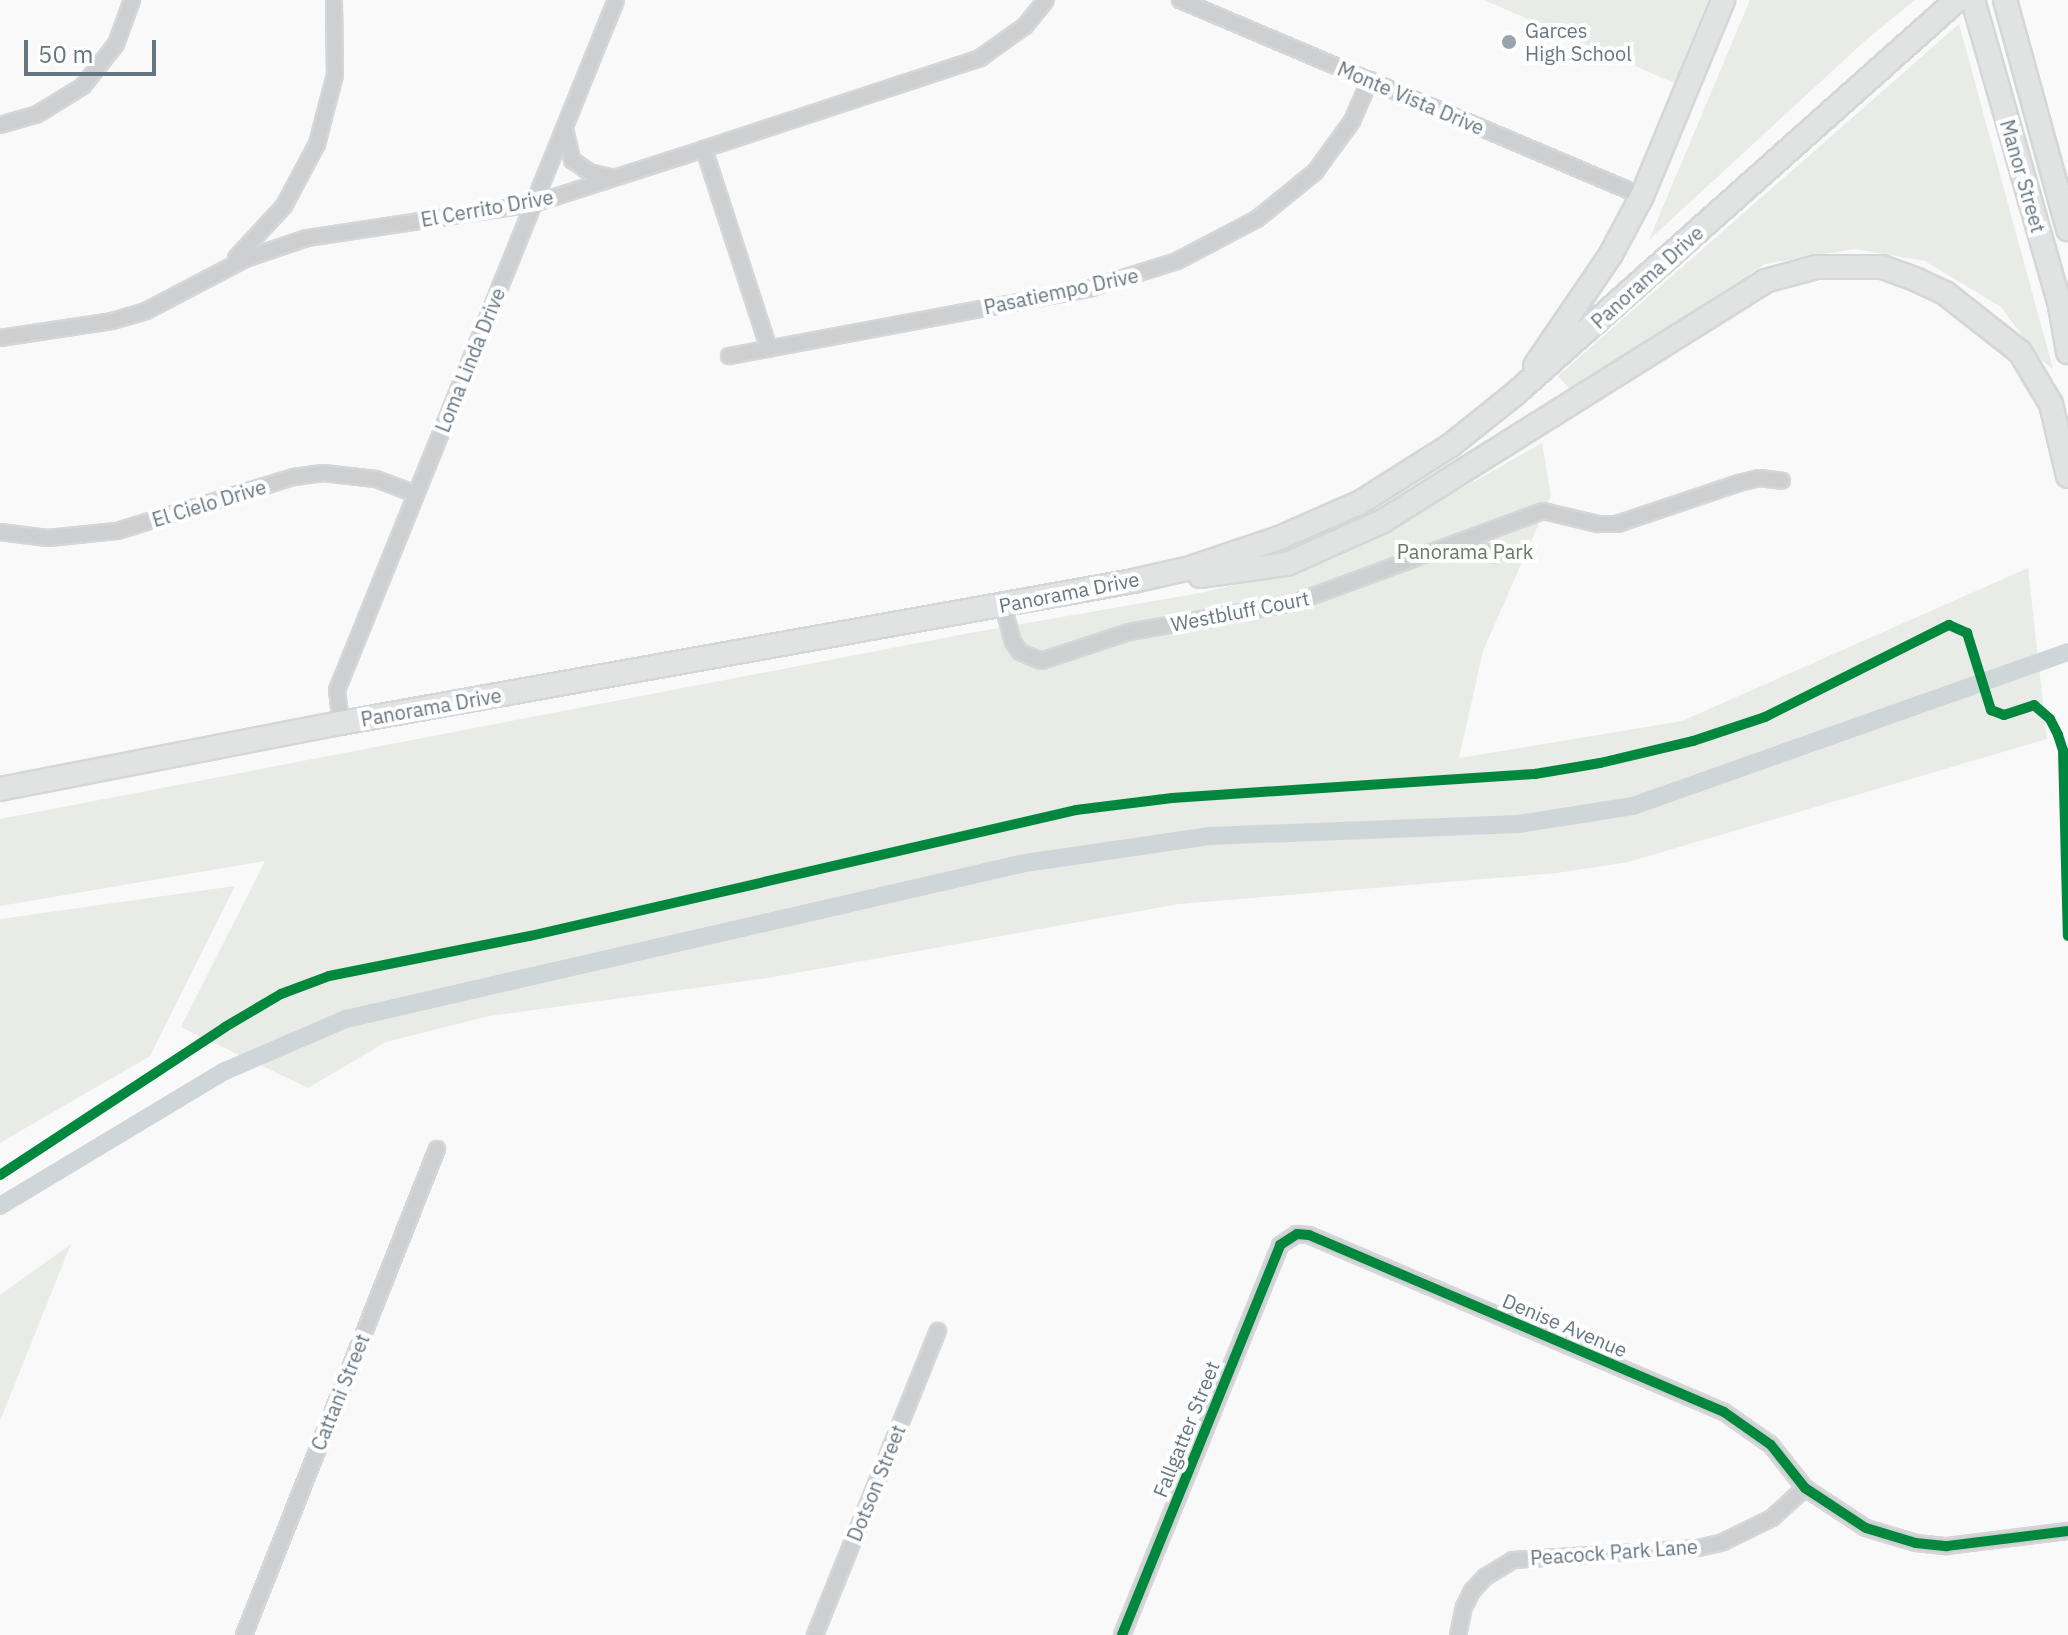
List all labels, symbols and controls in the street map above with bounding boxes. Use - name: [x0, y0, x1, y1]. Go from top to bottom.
- place label: Garces High School: [1525, 18, 1632, 65]
- scale bar: [28, 24, 160, 74]
- marker: Garces High School: [1500, 33, 1518, 51]
- text: 50 m: [38, 38, 93, 70]
- street label: Monte Vista Drive: [1334, 56, 1488, 140]
- street label: Manor Street: [1995, 117, 2051, 235]
- street label: El Cerrito Drive: [419, 185, 555, 231]
- street label: Panorama Drive: [1586, 220, 1708, 334]
- street label: Pasatiempo Drive: [982, 263, 1140, 319]
- street label: Loma Linda Drive: [430, 284, 510, 436]
- street label: El Cielo Drive: [149, 474, 269, 532]
- park label: Panorama Park: [1397, 539, 1533, 563]
- street label: Panorama Drive: [997, 567, 1141, 617]
- street label: Westbluff Court: [1169, 586, 1311, 636]
- street label: Panorama Drive: [359, 683, 503, 731]
- street label: Denise Avenue: [1499, 1288, 1631, 1362]
- street label: Cattani Street: [306, 1330, 374, 1454]
- street label: Fallgatter Street: [1148, 1357, 1224, 1501]
- street label: Dotson Street: [842, 1421, 910, 1545]
- street label: Peacock Park Lane: [1529, 1534, 1699, 1570]

